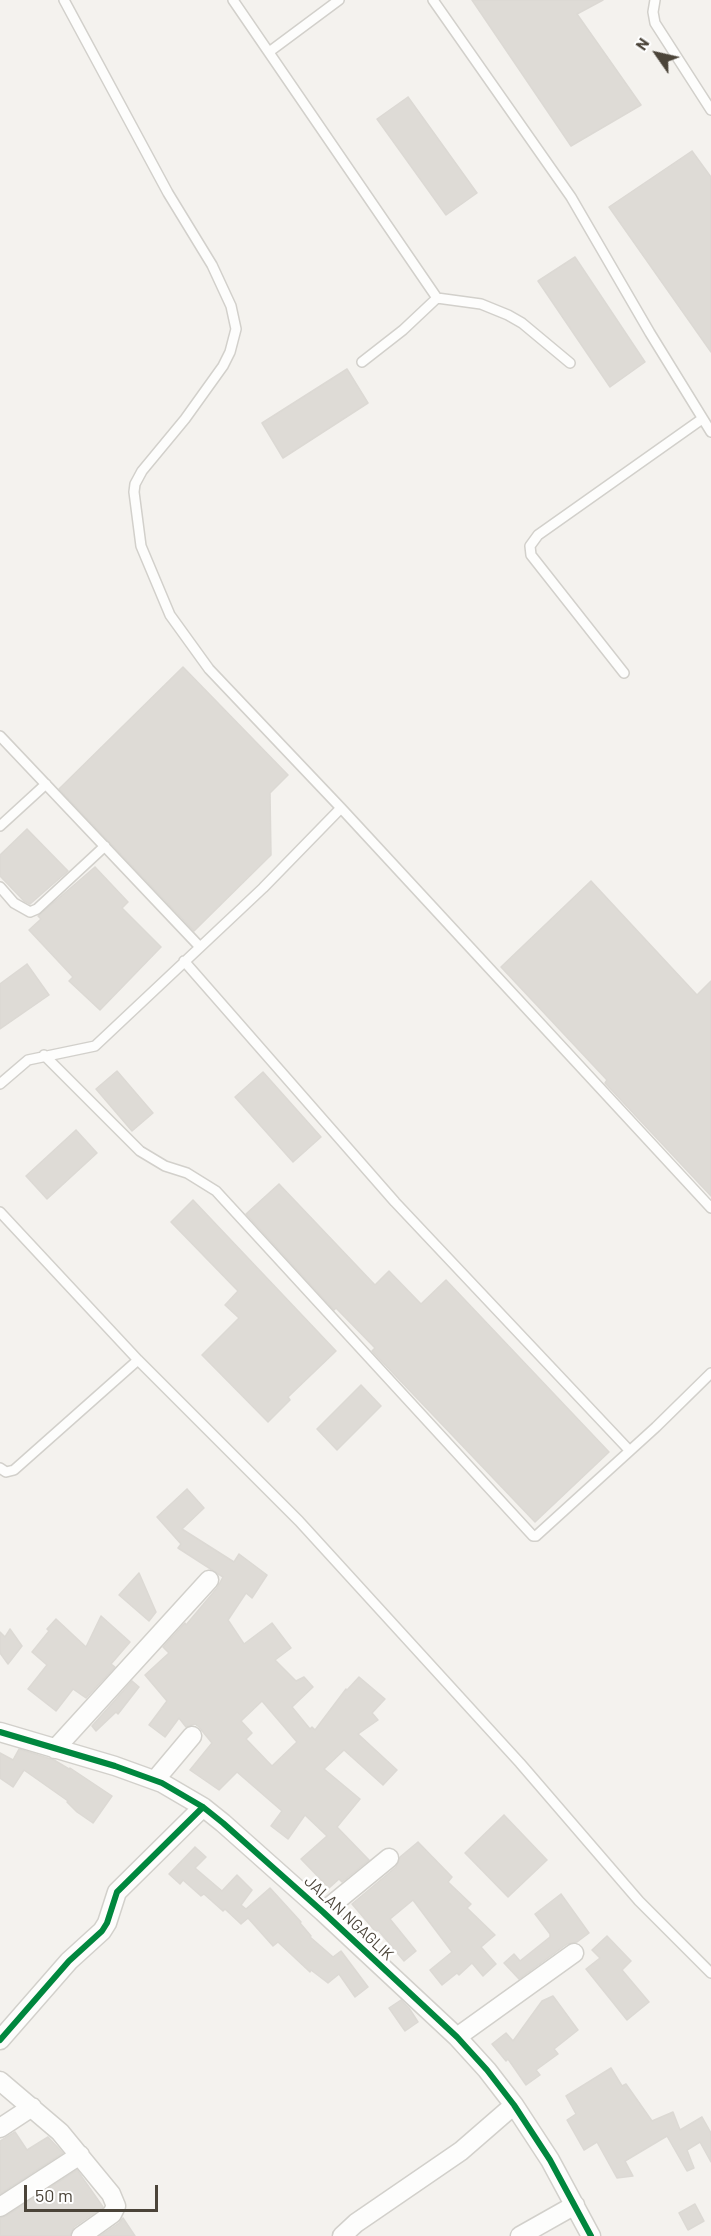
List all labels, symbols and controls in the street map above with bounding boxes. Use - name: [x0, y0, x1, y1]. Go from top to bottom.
- north arrow: [627, 24, 687, 84]
- text: N: [631, 34, 653, 53]
- street label: JALAN NGAGLIK: [300, 1872, 398, 1964]
- scale bar: [27, 2173, 160, 2211]
- text: 50 m: [35, 2184, 73, 2206]

